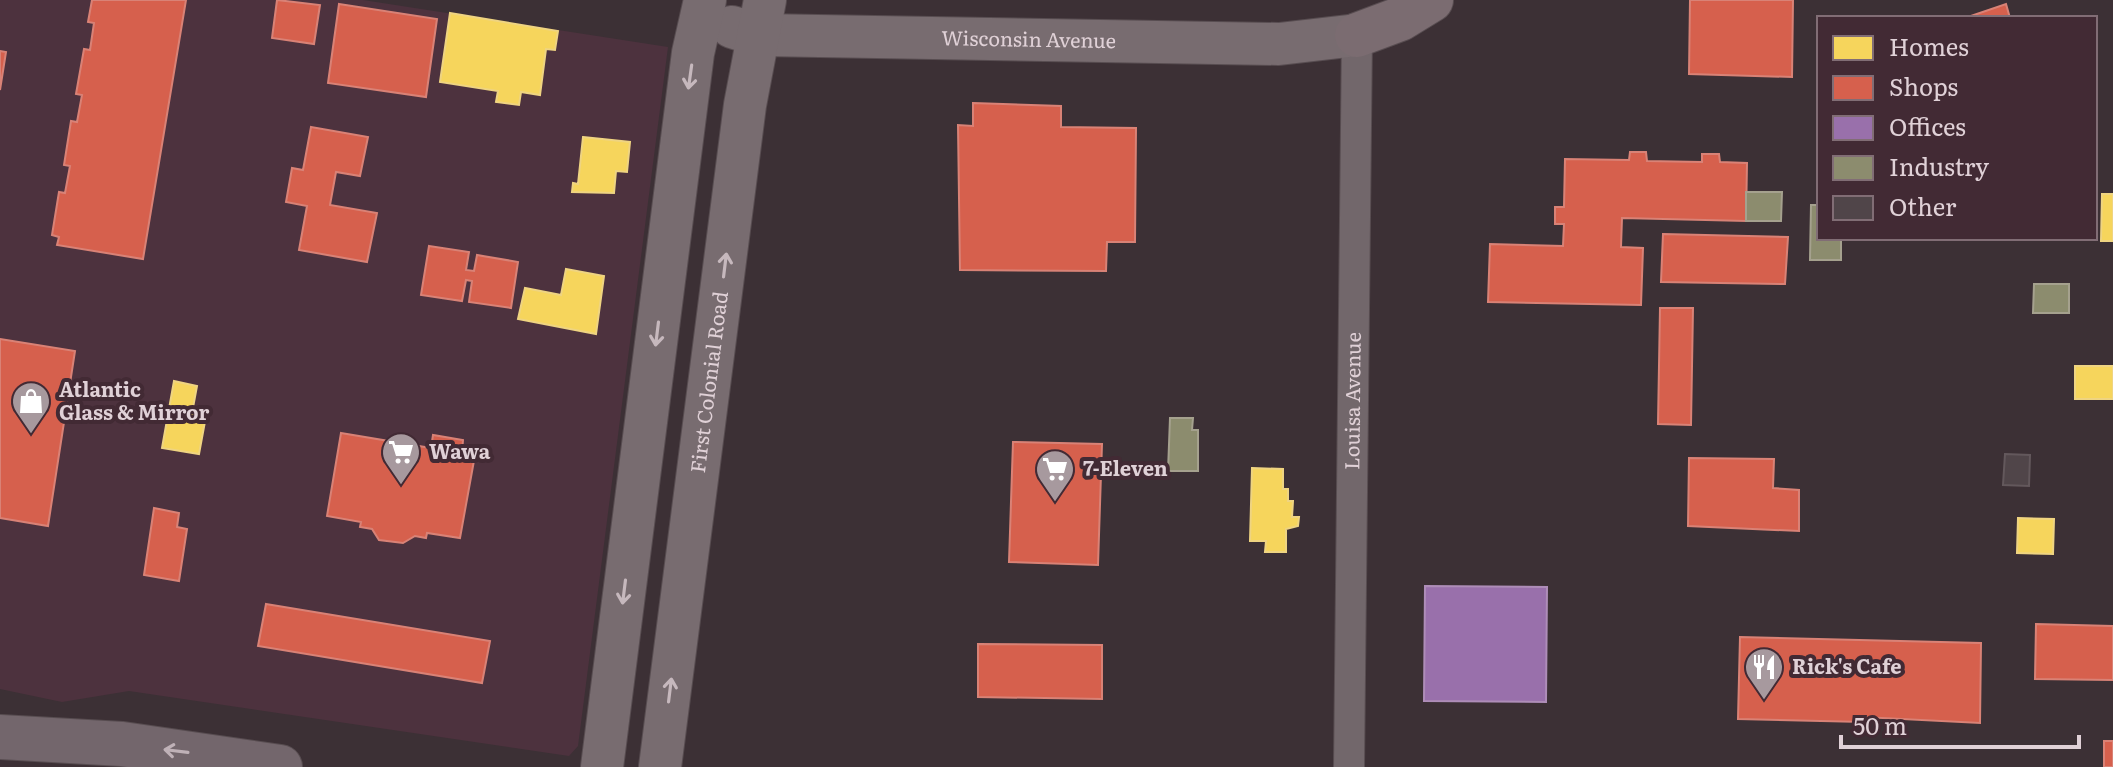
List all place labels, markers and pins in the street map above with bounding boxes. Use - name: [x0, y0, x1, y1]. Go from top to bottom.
- place label: Atlantic Glass & Mirror: [59, 373, 209, 426]
- shop icon: Atlantic Glass & Mirror: [10, 380, 52, 435]
- supermarket icon: Wawa: [380, 431, 422, 486]
- place label: Wawa: [429, 435, 491, 465]
- supermarket icon: 7-Eleven: [1034, 448, 1076, 503]
- place label: 7-Eleven: [1083, 452, 1168, 482]
- restaurant icon: Rick's Cafe: [1743, 646, 1785, 701]
- place label: Rick's Cafe: [1792, 650, 1902, 680]

